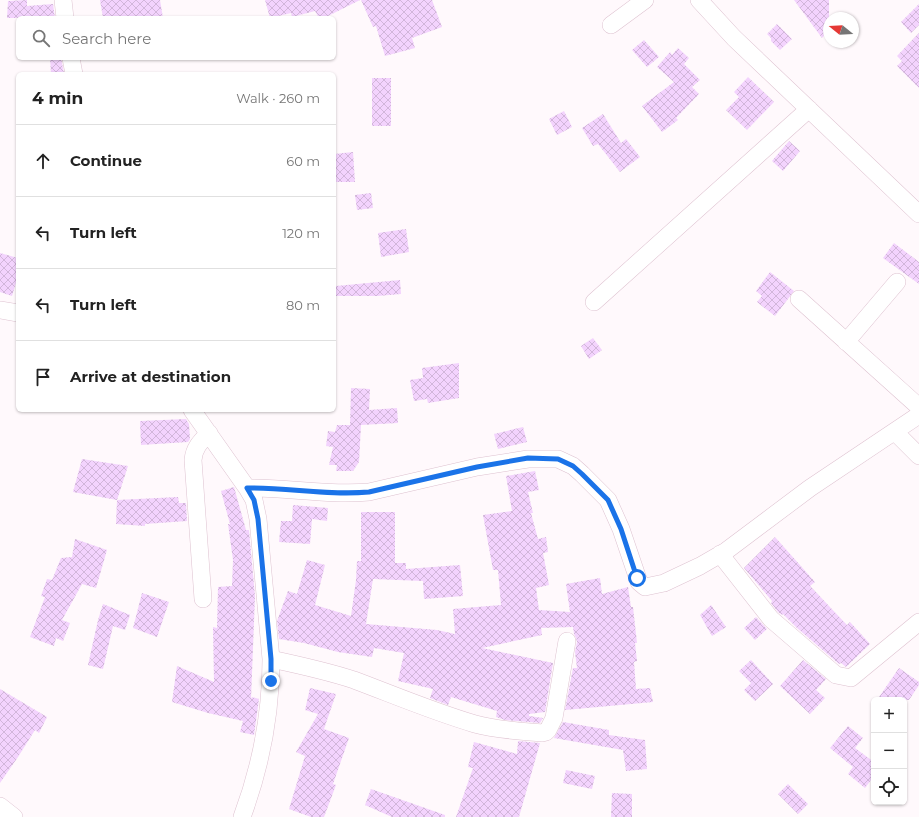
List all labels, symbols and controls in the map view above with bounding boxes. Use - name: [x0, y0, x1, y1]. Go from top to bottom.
- north arrow: [823, 12, 859, 48]
- search box: [16, 16, 336, 60]
- icon: search: [30, 27, 52, 49]
- text: Search here: [62, 29, 151, 48]
- text: 4 min: [32, 88, 83, 108]
- text: Walk · 260 m: [236, 90, 320, 106]
- icon: ahead: [32, 150, 54, 172]
- text: Continue: [70, 151, 142, 170]
- text: 60 m: [286, 153, 320, 169]
- icon: left: [32, 222, 54, 244]
- text: Turn left: [70, 223, 137, 242]
- text: 120 m: [282, 225, 320, 241]
- icon: left: [32, 294, 54, 316]
- text: Turn left: [70, 295, 137, 314]
- text: 80 m: [286, 297, 320, 313]
- icon: arrive: [32, 366, 54, 388]
- text: Arrive at destination: [70, 367, 231, 386]
- route start: [628, 569, 646, 587]
- route end: [262, 672, 280, 690]
- map controls: [871, 697, 907, 805]
- button: +: [871, 697, 907, 733]
- button: −: [871, 733, 907, 769]
- button: locate: [871, 769, 907, 805]

